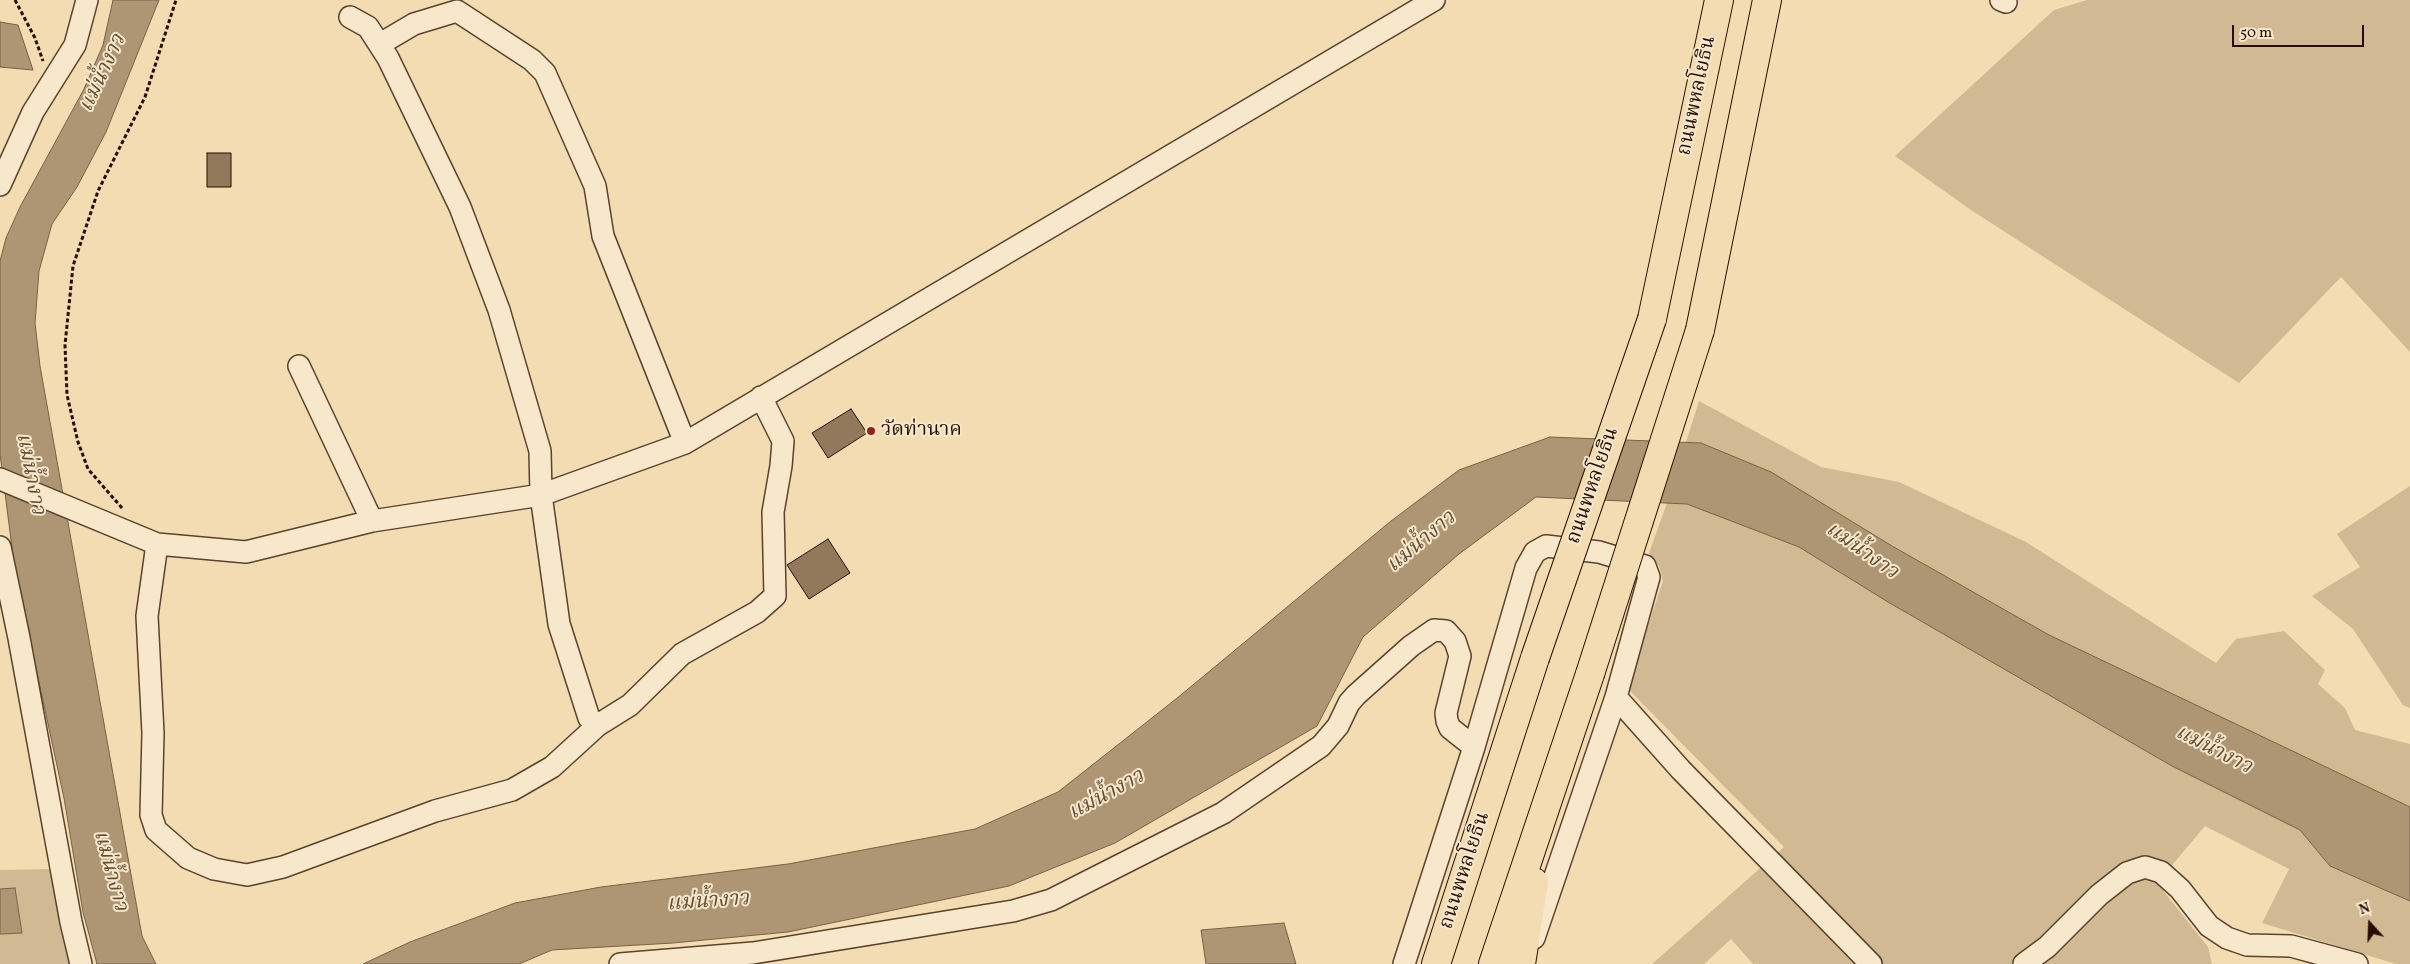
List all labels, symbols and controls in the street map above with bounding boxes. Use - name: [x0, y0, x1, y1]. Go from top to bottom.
- scale bar: [2235, 15, 2368, 47]
- text: 50 m: [2240, 23, 2272, 44]
- water label: แม่น้ำงาว: [75, 31, 133, 117]
- street label: ถนนพหลโยธิน: [1674, 34, 1722, 158]
- place label: วัดท่านาค: [881, 419, 962, 443]
- marker: วัดท่านาค: [865, 425, 877, 437]
- street label: ถนนพหลโยธิน: [1563, 425, 1625, 547]
- water label: แม่น้ำงาว: [9, 431, 49, 517]
- water label: แม่น้ำงาว: [1382, 507, 1462, 579]
- water label: แม่น้ำงาว: [1820, 518, 1902, 586]
- water label: แม่น้ำงาว: [2171, 721, 2255, 781]
- water label: แม่น้ำงาว: [1065, 765, 1149, 827]
- street label: ถนนพหลโยธิน: [1436, 809, 1496, 933]
- water label: แม่น้ำงาว: [86, 828, 132, 914]
- water label: แม่น้ำงาว: [666, 888, 750, 918]
- north arrow: [2345, 899, 2395, 949]
- text: N: [2357, 899, 2373, 920]

